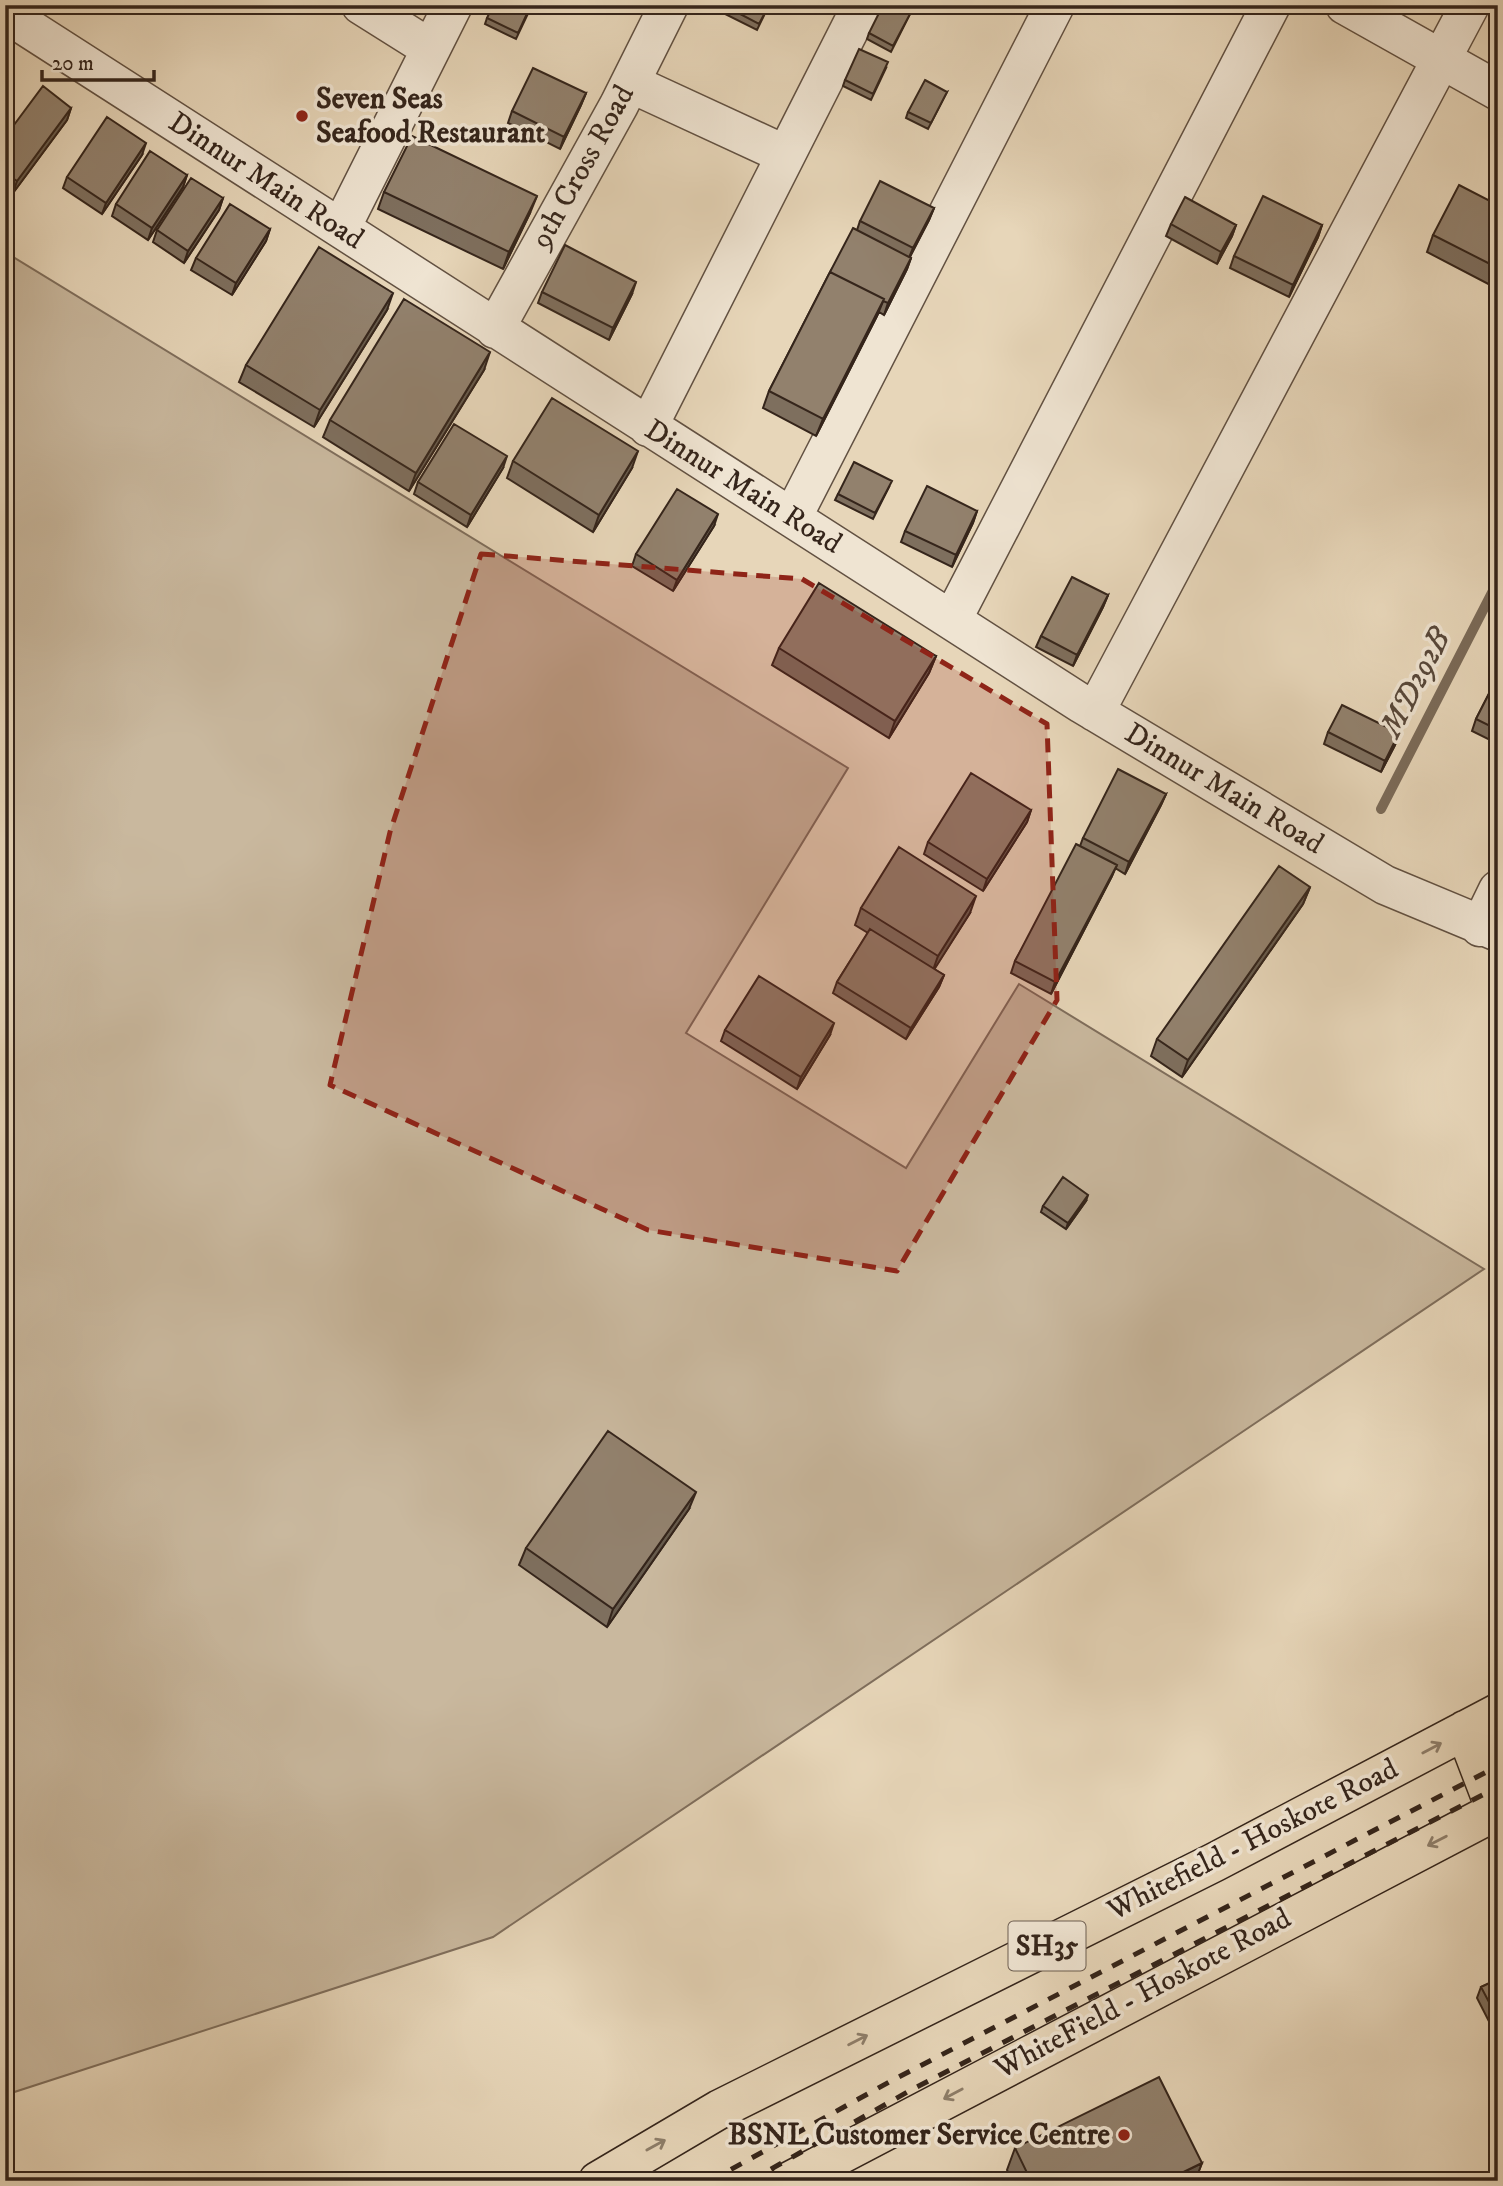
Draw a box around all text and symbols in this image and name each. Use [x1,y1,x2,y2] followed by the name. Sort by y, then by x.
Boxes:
[42,38,154,82] scale bar
[52,51,94,77] text: 20 m
[522,79,643,257] street label: 9th Cross Road
[316,81,545,152] place label: Seven Seas Seafood Restaurant
[161,104,371,258] street label: Dinnur Main Road
[294,108,310,124] marker: Seven Seas Seafood Restaurant
[638,412,848,562] street label: Dinnur Main Road
[1371,620,1461,746] water label: MD292B
[1118,715,1330,863] street label: Dinnur Main Road
[1421,1740,1442,1754] one-way arrow
[1101,1751,1405,1930] street label: Whitefield - Hoskote Road
[1427,1835,1448,1849] one-way arrow
[988,1900,1298,2088] street label: WhiteField - Hoskote Road
[1009,1922,1086,1970] road number: SH35
[847,2033,868,2047] one-way arrow
[943,2088,964,2102] one-way arrow
[728,2117,1111,2154] place label: BSNL Customer Service Centre
[1116,2127,1132,2143] marker: BSNL Customer Service Centre
[645,2138,666,2151] one-way arrow

